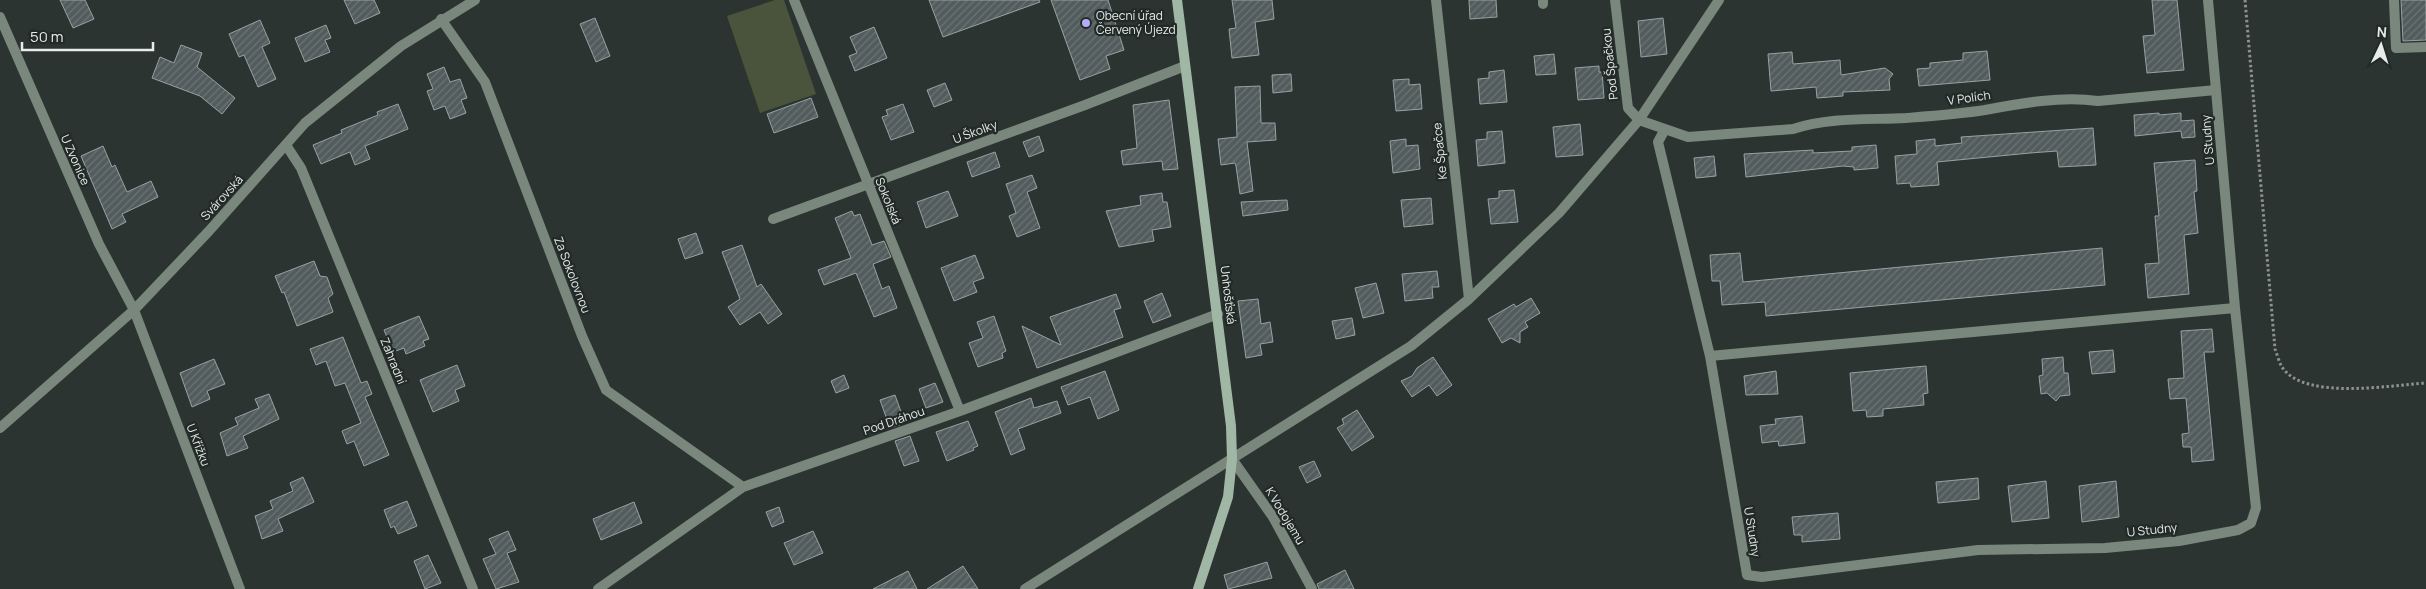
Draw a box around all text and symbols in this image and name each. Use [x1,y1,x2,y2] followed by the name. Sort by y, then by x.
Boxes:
[1096,7,1176,38] place label: Obecní úřad Červený Újezd
[1080,17,1092,29] marker: Obecní úřad Červený Újezd
[22,20,154,52] scale bar
[2356,20,2406,70] north arrow
[2376,22,2388,41] text: N
[30,26,64,47] text: 50 m
[1597,28,1622,101] street label: Pod Špačkou
[1946,86,1992,109] street label: V Polích
[2197,113,2218,166] street label: U Studny
[950,115,1000,147] street label: U Školky
[1428,122,1451,180] street label: Ke Špačce
[57,132,94,188] street label: U Zvonice
[197,171,247,224] street label: Svárovská
[871,175,906,227] street label: Sokolská
[550,234,595,316] street label: Za Sokolovnou
[1216,265,1241,325] street label: Unhošťská
[376,335,411,387] street label: Zahradní
[861,402,927,439] street label: Pod Dráhou
[183,421,214,469] street label: U Křížku
[1262,484,1309,548] street label: K Vodojemu
[1740,506,1765,559] street label: U Studny
[2126,518,2179,541] street label: U Studny

